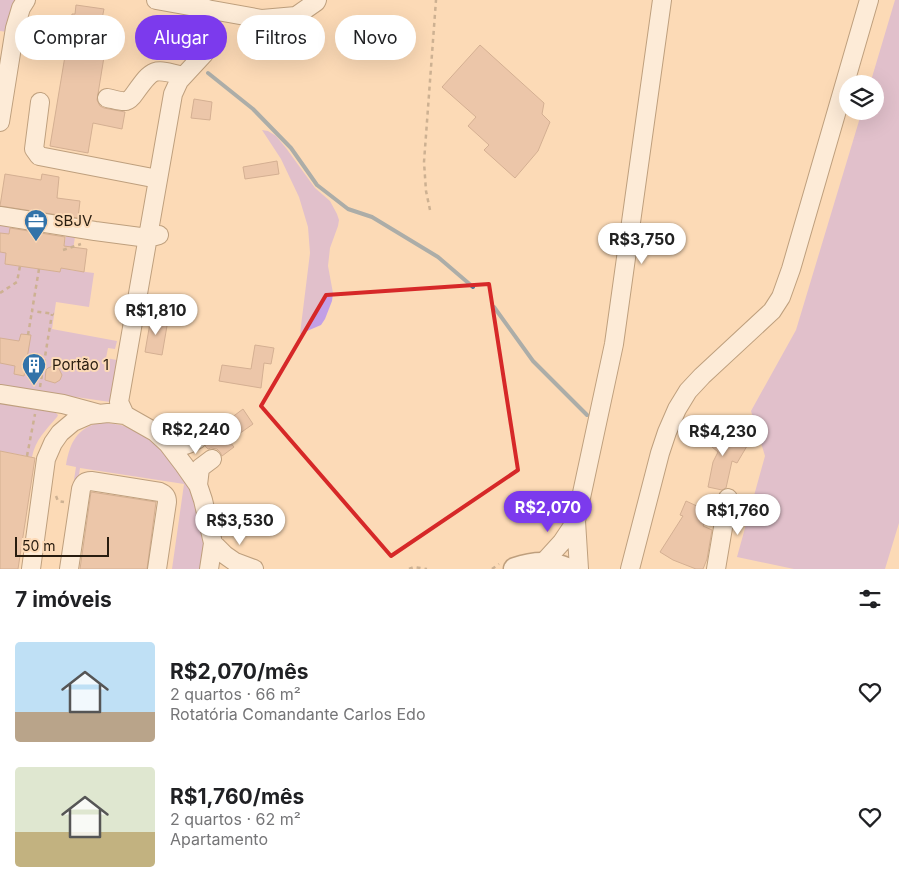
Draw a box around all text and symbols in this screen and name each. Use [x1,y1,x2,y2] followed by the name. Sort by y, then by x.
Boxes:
[15,15,125,60] chip: Comprar
[135,15,227,60] chip: Alugar
[237,15,325,60] chip: Filtros
[335,15,416,60] chip: Novo
[839,75,884,120] map controls
[839,75,884,120] button: layers
[23,208,49,242] office icon: SBJV
[54,211,92,230] place label: SBJV
[596,222,688,265] pin: R$3,750
[609,229,675,249] text: R$3,750
[110,294,202,336] pin: R$1,810
[126,300,186,320] text: R$1,810
[21,352,47,386] building icon: Portão 1
[52,355,109,374] place label: Portão 1
[150,412,242,455] pin: R$2,240
[677,414,769,457] pin: R$4,230
[162,419,230,439] text: R$2,240
[689,421,757,441] text: R$4,230
[502,490,594,533] pin: R$2,070
[692,494,784,536] pin: R$1,760
[515,497,581,517] text: R$2,070
[706,500,770,520] text: R$1,760
[194,504,286,546] pin: R$3,530
[206,510,274,530] text: R$3,530
[15,534,109,557] scale bar
[22,537,56,554] text: 50 m
[856,585,884,613] icon: filters
[15,587,112,612] text: 7 imóveis
[170,659,309,684] text: R$2,070/mês
[55,662,115,722] icon: home
[856,678,884,706] icon: heart
[170,684,301,704] text: 2 quartos · 66 m²
[170,704,426,724] text: Rotatória Comandante Carlos Edo
[170,784,304,809] text: R$1,760/mês
[55,787,115,847] icon: home
[856,803,884,831] icon: heart
[170,809,301,829] text: 2 quartos · 62 m²
[170,829,268,849] text: Apartamento

